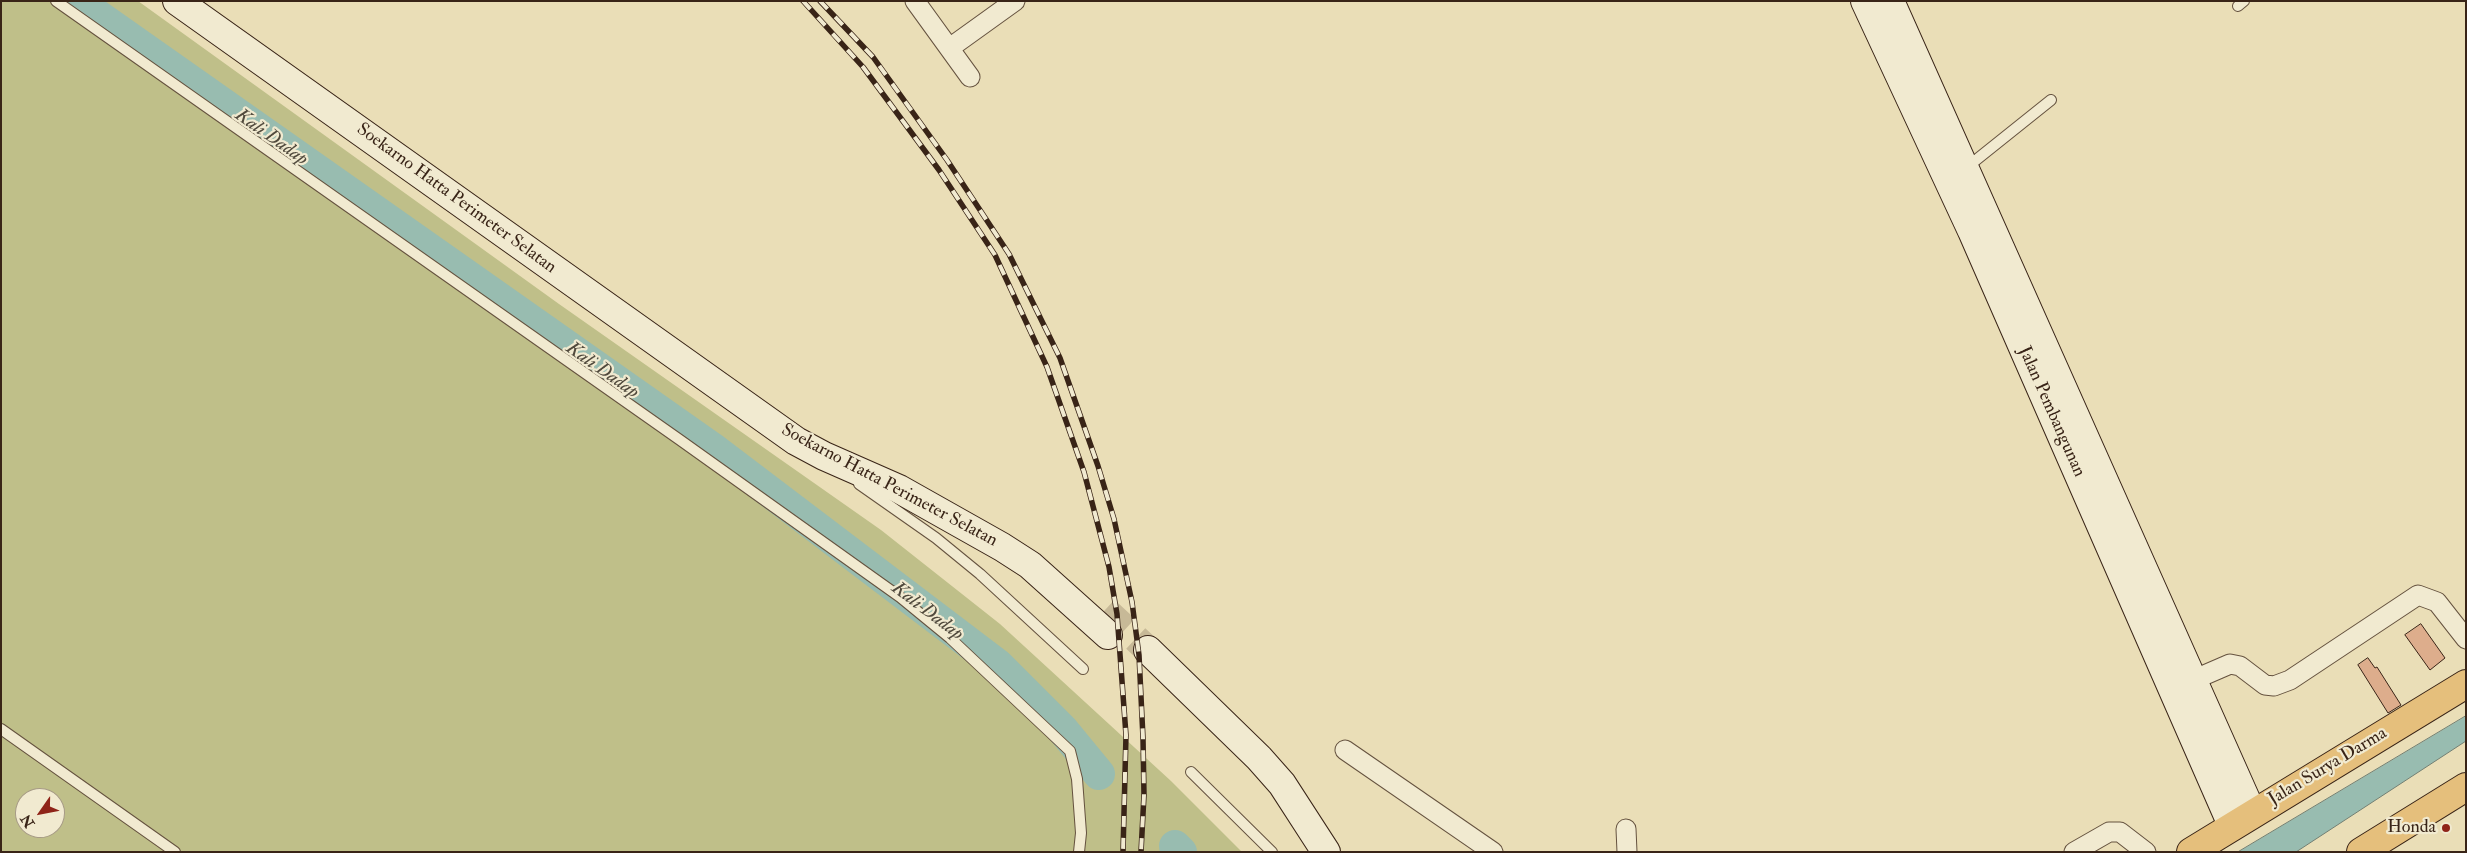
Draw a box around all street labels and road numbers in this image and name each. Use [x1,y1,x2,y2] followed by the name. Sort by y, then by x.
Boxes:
[352,119,560,279] street label: Soekarno Hatta Perimeter Selatan
[2013,343,2089,481] street label: Jalan Pembangunan
[777,420,1001,552] street label: Soekarno Hatta Perimeter Selatan
[2265,723,2391,811] street label: Jalan Surya Darma

